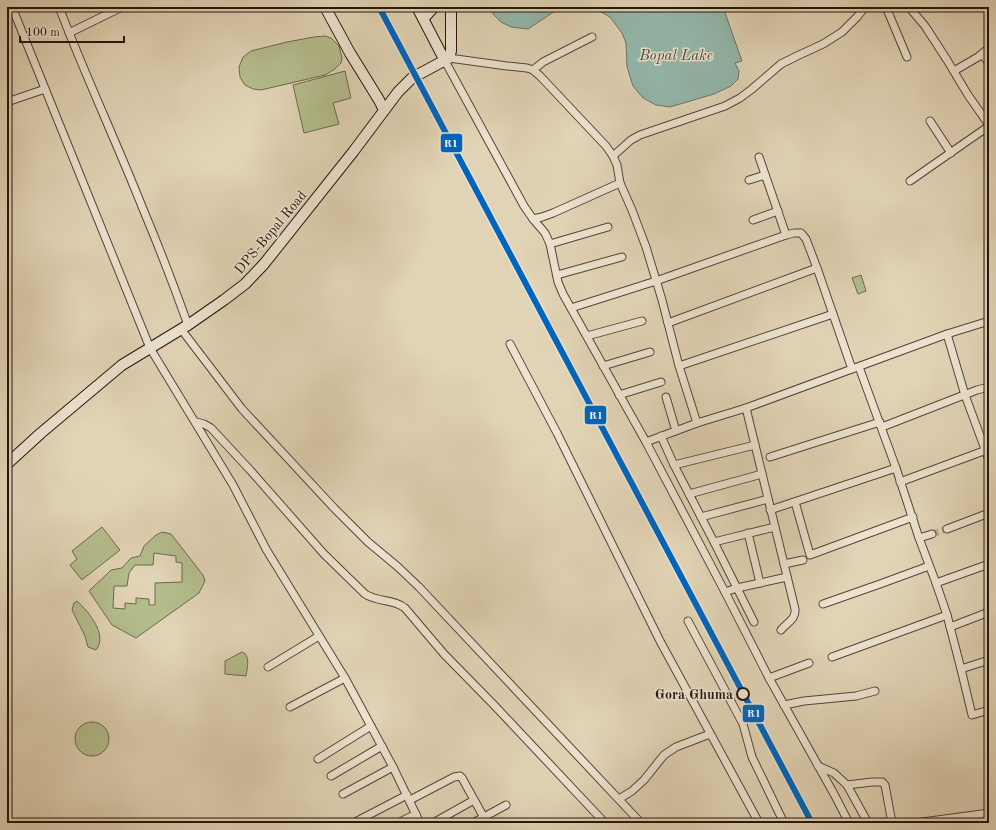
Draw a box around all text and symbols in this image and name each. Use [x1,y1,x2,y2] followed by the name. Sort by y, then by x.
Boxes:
[20,18,124,44] scale bar
[26,27,60,39] text: 100 m
[638,49,713,64] water label: Bopal Lake
[440,133,463,153] line badge: R1
[444,139,458,150] text: R1
[232,188,310,277] street label: DPS-Bopal Road
[584,405,607,425] line badge: R1
[589,411,603,422] text: R1
[736,687,750,701] marker: Gora Ghuma
[655,688,733,702] place label: Gora Ghuma
[742,704,765,723] line badge: R1
[747,709,761,720] text: R1

